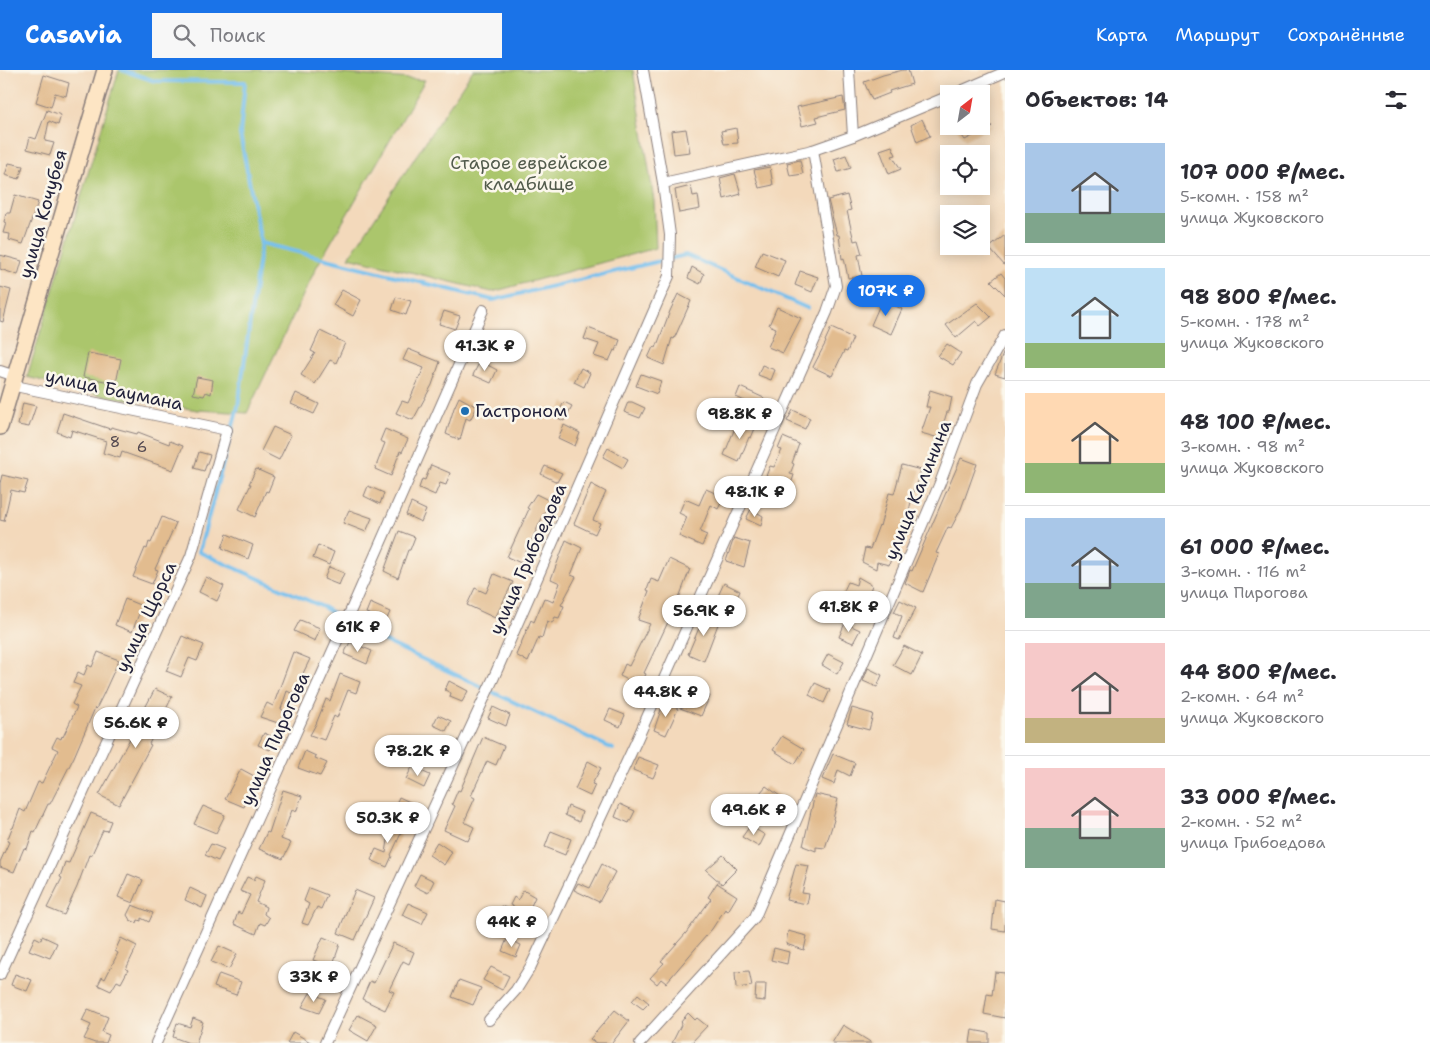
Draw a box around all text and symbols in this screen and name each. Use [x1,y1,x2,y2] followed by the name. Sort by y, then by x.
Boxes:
[152,13,502,58] search box
[25,19,122,51] text: Casavia
[170,21,198,49] icon: search
[210,23,265,48] text: Поиск
[1096,23,1147,47] text: Карта
[1175,23,1259,47] text: Маршрут
[1287,23,1405,47] text: Сохранённые
[940,85,990,135] north arrow
[940,85,990,255] map controls
[1025,86,1168,114] text: Объектов: 14
[1382,86,1410,114] icon: filters
[940,145,990,195] button: locate
[13,147,73,281] street label: улица Кочубея
[450,151,608,196] park label: Старое еврейское кладбище
[1180,158,1345,186] text: 107 000 ₽/мес.
[1065,163,1125,223] icon: home
[1180,186,1309,207] text: 5-комн. · 158 m²
[940,205,990,255] button: layers
[1180,207,1324,228] text: улица Жуковского
[845,274,927,317] pin: 107K ₽
[858,280,914,301] text: 107K ₽
[1180,283,1337,311] text: 98 800 ₽/мес.
[1065,288,1125,348] icon: home
[1180,311,1310,332] text: 5-комн. · 178 m²
[439,330,531,372] pin: 41.3K ₽
[1180,332,1324,353] text: улица Жуковского
[455,335,515,356] text: 41.3K ₽
[43,364,185,416] street label: улица Баумана
[694,398,786,440] pin: 98.8K ₽
[475,399,567,423] place label: Гастроном
[707,403,773,424] text: 98.8K ₽
[459,405,471,417] marker: Гастроном
[1180,408,1331,436] text: 48 100 ₽/мес.
[1065,413,1125,473] icon: home
[879,417,957,563] street label: улица Калинина
[110,432,120,452] house number: 8
[1180,436,1305,457] text: 3-комн. · 98 m²
[137,437,147,457] house number: 6
[1180,457,1324,478] text: улица Жуковского
[709,476,801,518] pin: 48.1K ₽
[484,479,572,639] street label: улица Грибоедова
[725,481,785,502] text: 48.1K ₽
[1180,533,1330,561] text: 61 000 ₽/мес.
[1065,538,1125,598] icon: home
[110,558,182,676] street label: улица Щорса
[1180,561,1307,582] text: 3-комн. · 116 m²
[1180,582,1308,603] text: улица Пирогова
[803,590,895,633] pin: 41.8K ₽
[658,594,750,637] pin: 56.9K ₽
[819,596,879,617] text: 41.8K ₽
[673,600,735,621] text: 56.9K ₽
[323,610,393,653] pin: 61K ₽
[336,616,380,637] text: 61K ₽
[1180,658,1337,686] text: 44 800 ₽/мес.
[1065,663,1125,723] icon: home
[235,668,315,810] street label: улица Пирогова
[620,676,712,718] pin: 44.8K ₽
[634,681,698,702] text: 44.8K ₽
[1180,686,1304,707] text: 2-комн. · 64 m²
[90,706,182,749] pin: 56.6K ₽
[1180,707,1324,728] text: улица Жуковского
[104,712,168,733] text: 56.6K ₽
[372,734,464,777] pin: 78.2K ₽
[386,740,450,761] text: 78.2K ₽
[1180,783,1336,811] text: 33 000 ₽/мес.
[1065,788,1125,848] icon: home
[708,794,800,836] pin: 49.6K ₽
[722,799,786,820] text: 49.6K ₽
[342,802,434,844] pin: 50.3K ₽
[356,807,420,828] text: 50.3K ₽
[1180,811,1302,832] text: 2-комн. · 52 m²
[1180,832,1325,853] text: улица Грибоедова
[477,906,547,948] pin: 44K ₽
[487,911,537,932] text: 44K ₽
[279,960,349,1003] pin: 33K ₽
[289,966,339,987] text: 33K ₽

